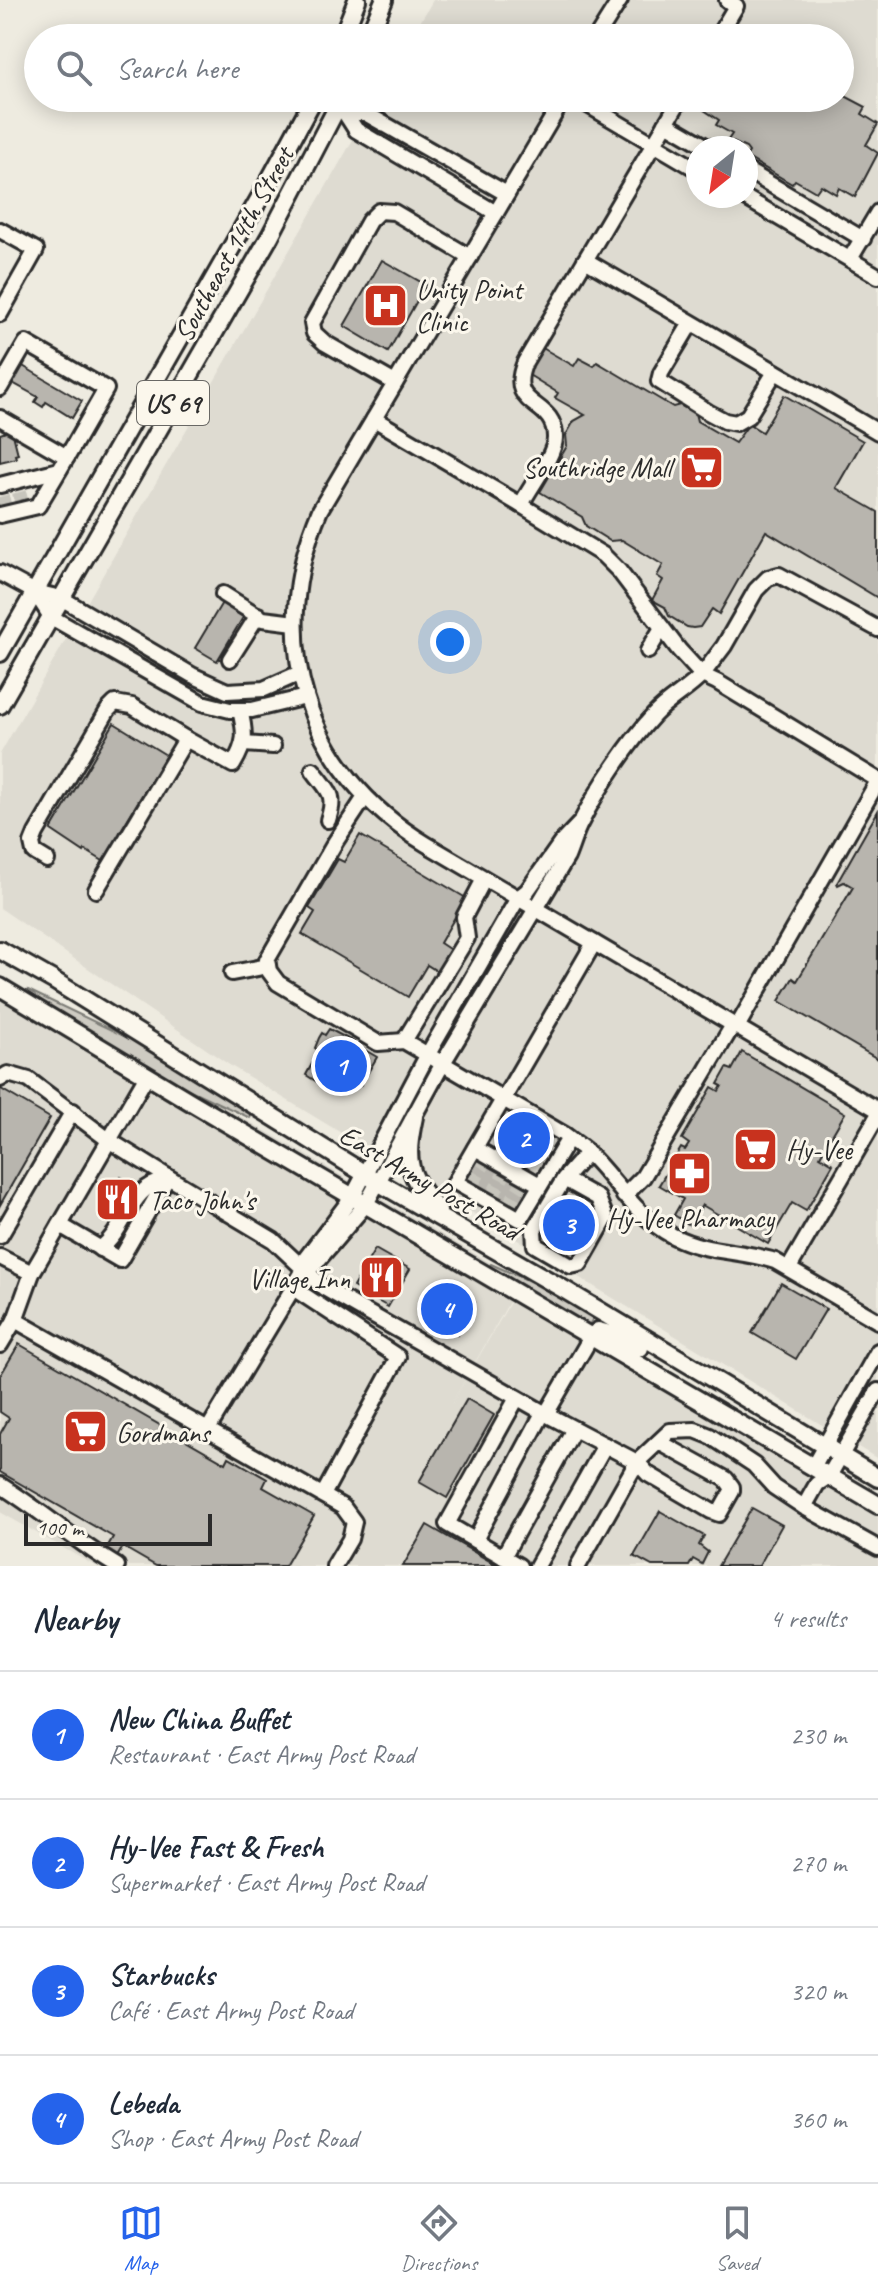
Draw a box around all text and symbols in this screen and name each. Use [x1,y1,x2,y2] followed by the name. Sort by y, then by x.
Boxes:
[24,24,854,112] search box
[52,46,96,90] icon: search
[116,49,238,87] text: Search here
[686,136,758,208] north arrow
[166,139,303,348] street label: Southeast 14th Street
[416,272,525,339] place label: Unity Point Clinic
[361,281,409,329] hospital icon: Unity Point Clinic
[137,381,209,425] road number: US 69
[678,443,726,491] supermarket icon: Southridge Mall
[522,450,676,485] place label: Southridge Mall
[430,622,470,662] your location
[315,1036,367,1096] pin: 1
[498,1108,550,1168] pin: 2
[333,1117,530,1250] street label: East Army Post Road
[731,1125,779,1173] supermarket icon: Hy-Vee
[786,1132,854,1167] place label: Hy-Vee
[666,1150,714,1198] pharmacy icon: Hy-Vee Pharmacy
[94,1176,142,1224] restaurant icon: Taco John's
[149,1183,257,1218] place label: Taco John's
[543,1195,595,1255] pin: 3
[606,1201,776,1236] place label: Hy-Vee Pharmacy
[357,1254,405,1302] restaurant icon: Village Inn
[248,1261,350,1296] place label: Village Inn
[421,1279,473,1339] pin: 4
[61,1408,109,1456] supermarket icon: Gordmans
[116,1415,212,1450] place label: Gordmans
[24,1510,212,1546] scale bar
[36,1514,83,1542] text: 100 m
[32,1597,118,1640] text: Nearby
[770,1602,846,1635] text: 4 results
[108,1700,289,1738] text: New China Buffet
[52,1719,64,1752] text: 1
[790,1719,846,1752] text: 230 m
[108,1738,414,1771] text: Restaurant · East Army Post Road
[108,1828,323,1866] text: Hy-Vee Fast & Fresh
[52,1847,64,1880] text: 2
[790,1847,846,1880] text: 270 m
[108,1866,424,1899] text: Supermarket · East Army Post Road
[108,1956,215,1994] text: Starbucks
[52,1975,64,2008] text: 3
[790,1975,846,2008] text: 320 m
[108,1994,353,2027] text: Café · East Army Post Road
[108,2084,179,2122] text: Lebeda
[52,2103,64,2136] text: 4
[790,2103,846,2136] text: 360 m
[108,2122,358,2155] text: Shop · East Army Post Road
[119,2201,163,2277] tab: Map
[401,2201,477,2277] tab: Directions
[715,2201,759,2277] tab: Saved

